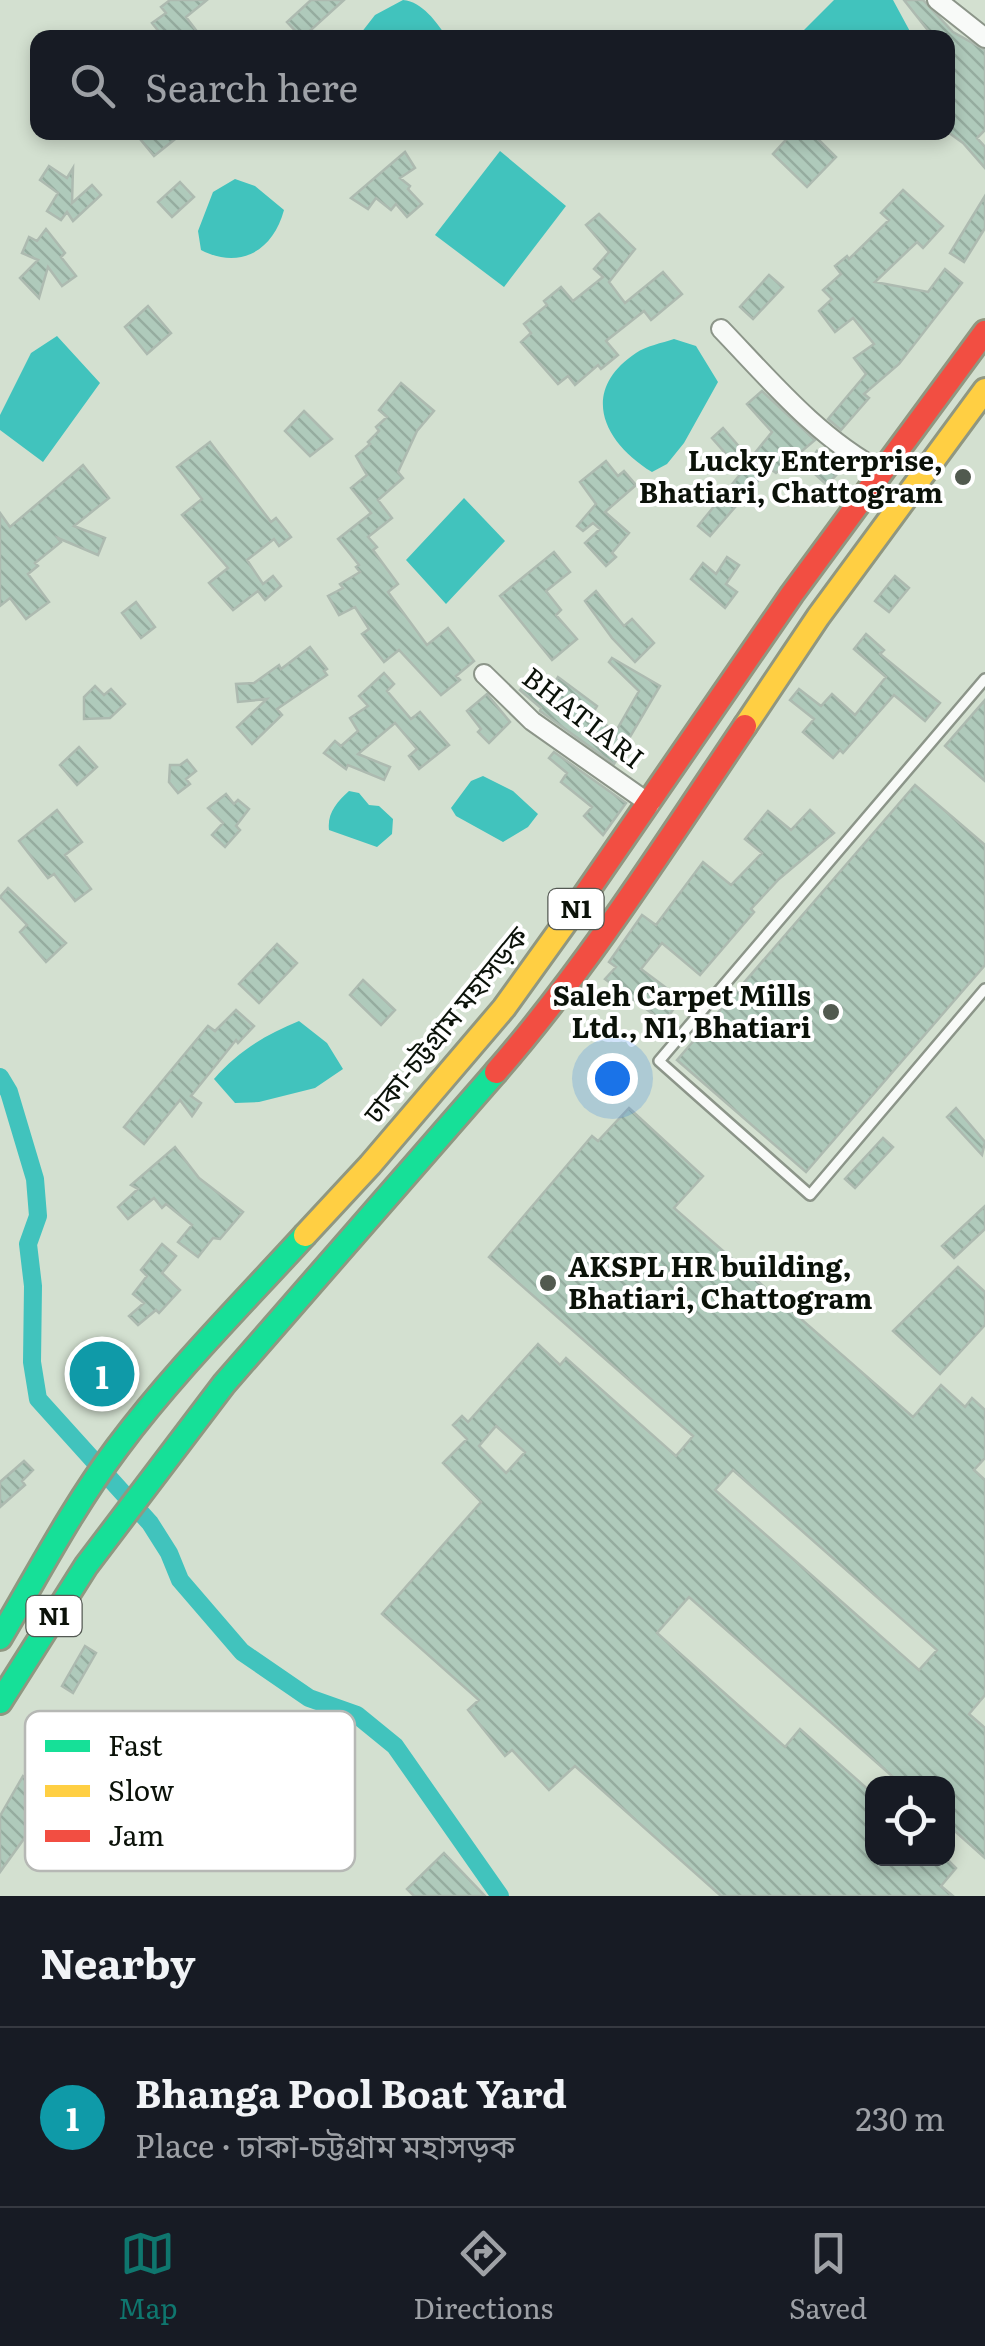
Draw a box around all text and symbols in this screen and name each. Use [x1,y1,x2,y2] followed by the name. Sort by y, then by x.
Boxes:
[30,30,955,140] search box
[145,57,358,114] text: Search here
[65,58,120,113] icon: search
[639,438,943,512] place label: Lucky Enterprise, Bhatiari, Chattogram
[952,466,974,488] marker: Lucky Enterprise, Bhatiari, Chattogram
[514,655,654,777] street label: BHATIARI
[548,889,604,929] road number: N1
[351,916,537,1132] street label: ঢাকা-চট্টগ্রাম মহাসড়ক
[553,973,811,1047] place label: Saleh Carpet Mills Ltd., N1, Bhatiari
[820,1001,842,1023] marker: Saleh Carpet Mills Ltd., N1, Bhatiari
[587,1053,638,1104] your location
[568,1244,872,1318] place label: AKSPL HR building, Bhatiari, Chattogram
[537,1272,559,1294] marker: AKSPL HR building, Bhatiari, Chattogram
[70,1336,134,1412] pin: 1
[27,1596,82,1636] road number: N1
[25,1711,355,1871] legend
[108,1723,163,1765] text: Fast
[108,1768,174,1810] text: Slow
[865,1776,955,1866] map controls
[865,1776,955,1866] button: locate
[108,1813,164,1855] text: Jam
[40,1930,196,1992] text: Nearby
[135,2063,567,2120] text: Bhanga Pool Boat Yard
[66,2093,79,2141] text: 1
[855,2093,945,2141] text: 230 m
[135,2120,515,2168] text: Place · ঢাকা-চট্টগ্রাম মহাসড়ক
[118,2226,178,2328] tab: Map
[413,2226,553,2328] tab: Directions
[789,2226,867,2328] tab: Saved

